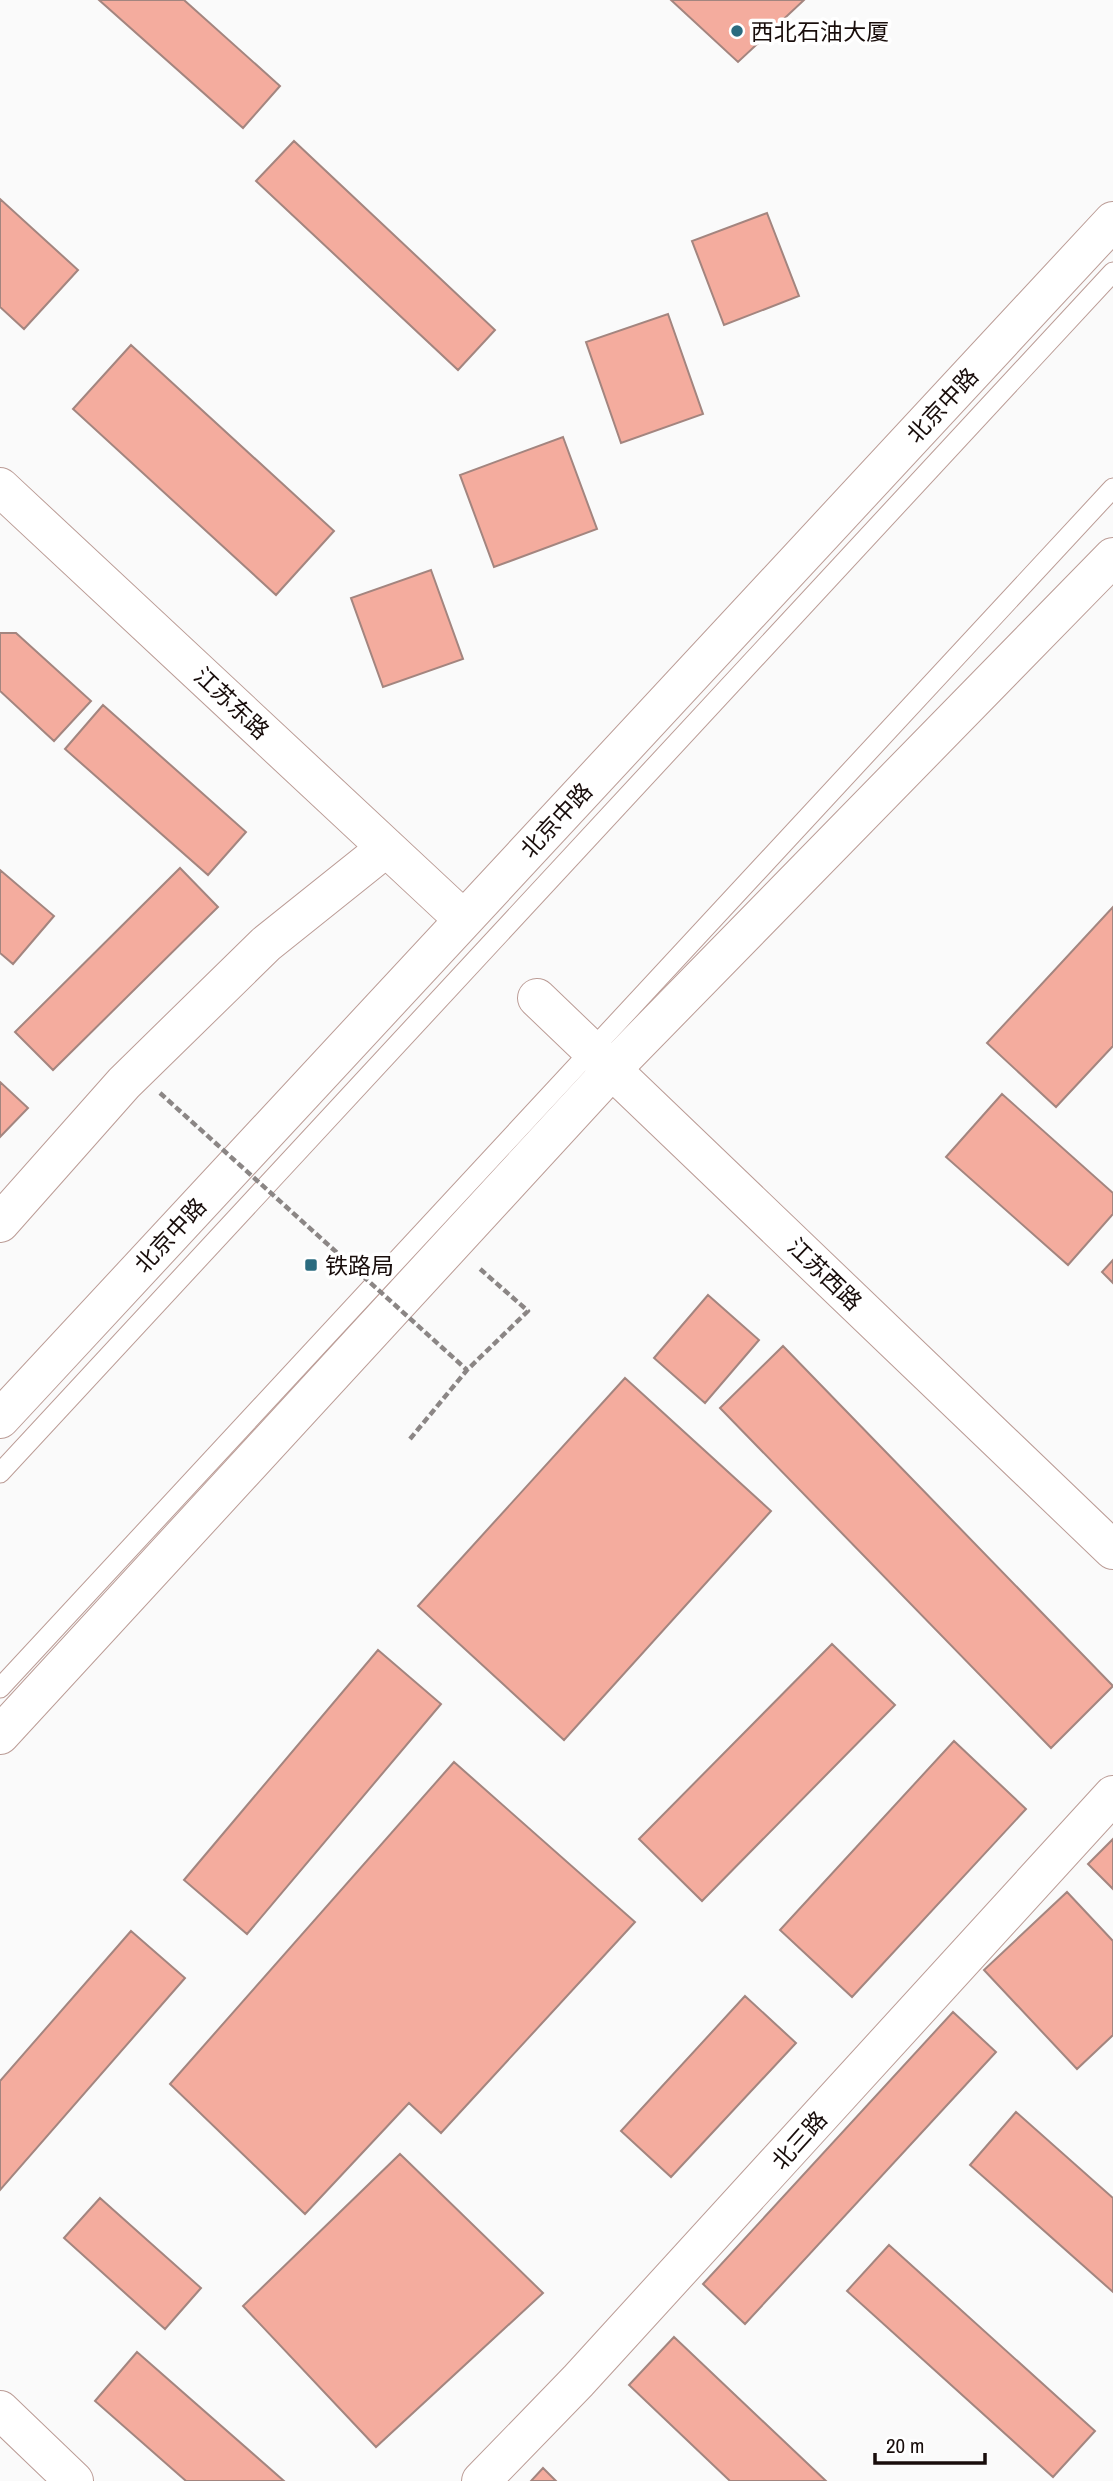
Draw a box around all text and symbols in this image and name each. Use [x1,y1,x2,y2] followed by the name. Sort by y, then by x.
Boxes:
[751,16,889,47] place label: 西北石油大厦
[729,23,745,39] marker: 西北石油大厦
[899,361,985,449] street label: 北京中路
[188,660,276,746] street label: 江苏东路
[513,776,599,864] street label: 北京中路
[127,1191,213,1279] street label: 北京中路
[781,1231,869,1317] street label: 江苏西路
[325,1250,394,1281] place label: 铁路局
[303,1257,319,1273] marker: 铁路局
[764,2104,834,2176] street label: 北三路
[875,2422,985,2466] scale bar
[886,2431,924,2460] text: 20 m

